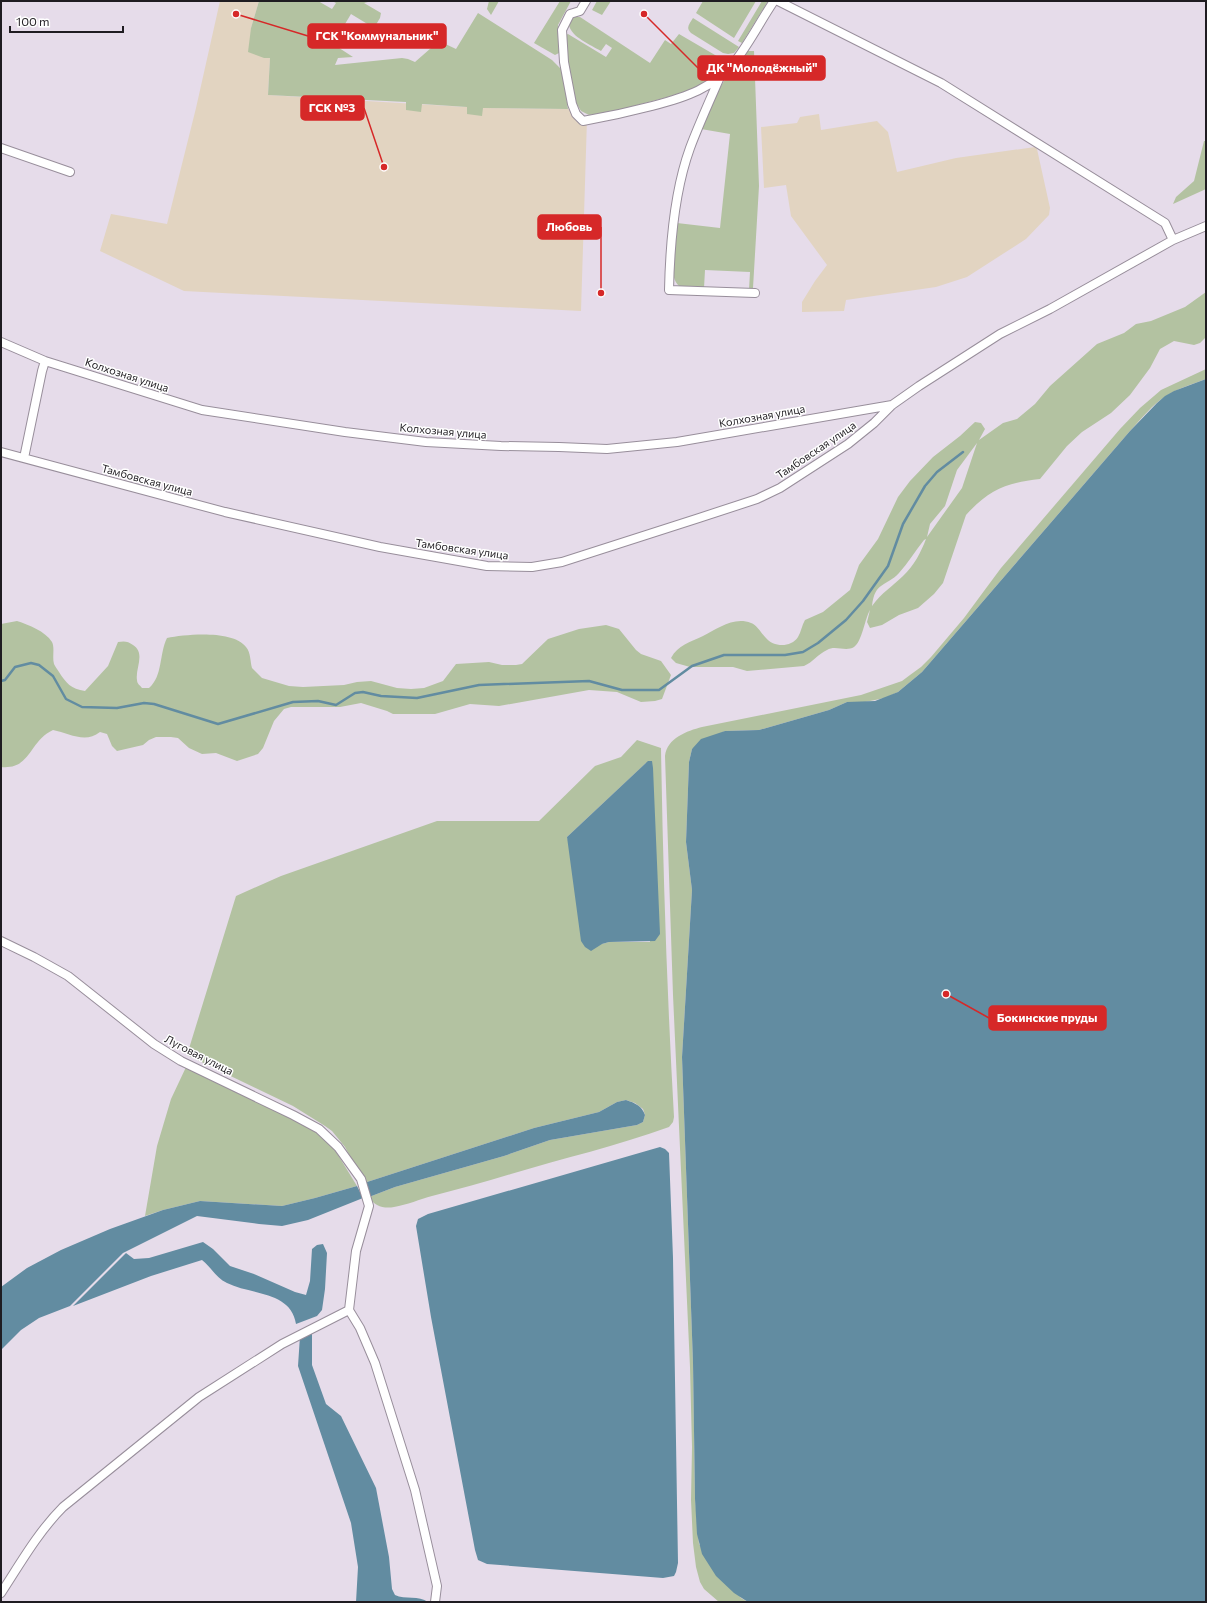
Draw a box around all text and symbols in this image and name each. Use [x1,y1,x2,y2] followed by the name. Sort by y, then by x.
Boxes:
[10,8,123,34] scale bar
[16,14,50,28] text: 100 m
[308,24,446,48] callout: ГСК "Коммунальник"
[316,28,438,42] text: ГСК "Коммунальник"
[698,56,825,80] callout: ДК "Молодёжный"
[707,60,817,74] text: ДК "Молодёжный"
[301,96,364,120] callout: ГСК №3
[309,100,355,114] text: ГСК №3
[538,215,601,239] callout: Любовь
[546,219,593,233] text: Любовь
[84,355,171,394] street label: Колхозная улица
[718,402,806,429] street label: Колхозная улица
[773,418,858,481] street label: Тамбовская улица
[399,420,487,441] street label: Колхозная улица
[100,461,194,498] street label: Тамбовская улица
[415,536,509,561] street label: Тамбовская улица
[989,1006,1106,1030] callout: Бокинские пруды
[997,1010,1097,1024] text: Бокинские пруды
[163,1032,236,1077] street label: Луговая улица

